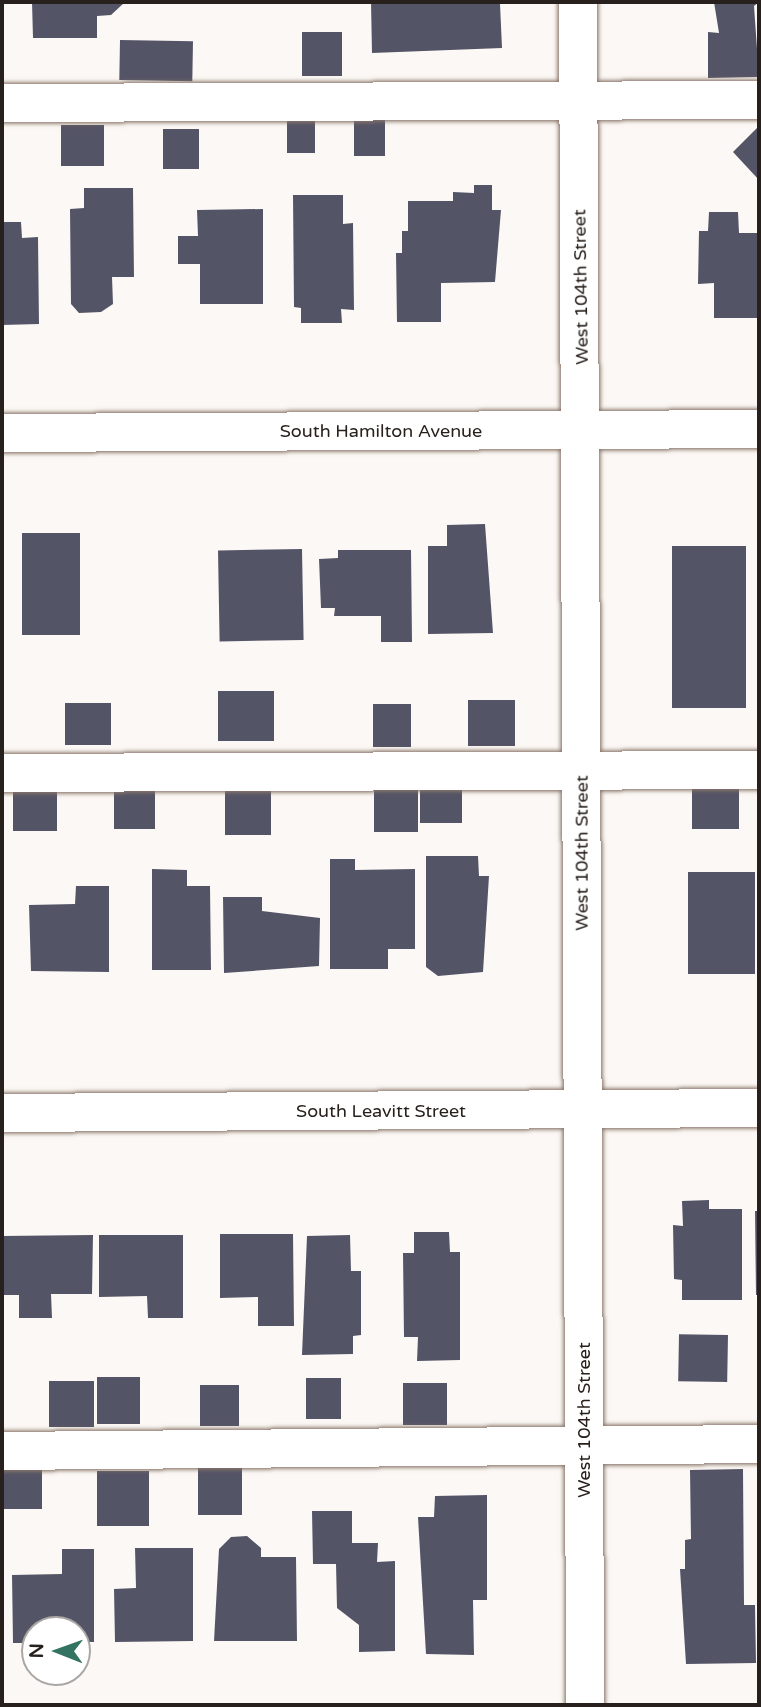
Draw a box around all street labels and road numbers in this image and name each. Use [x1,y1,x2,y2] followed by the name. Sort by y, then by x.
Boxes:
[569,209,593,365] street label: West 104th Street
[280,420,482,442] street label: South Hamilton Avenue
[571,775,593,931] street label: West 104th Street
[296,1100,466,1122] street label: South Leavitt Street
[573,1342,595,1498] street label: West 104th Street

